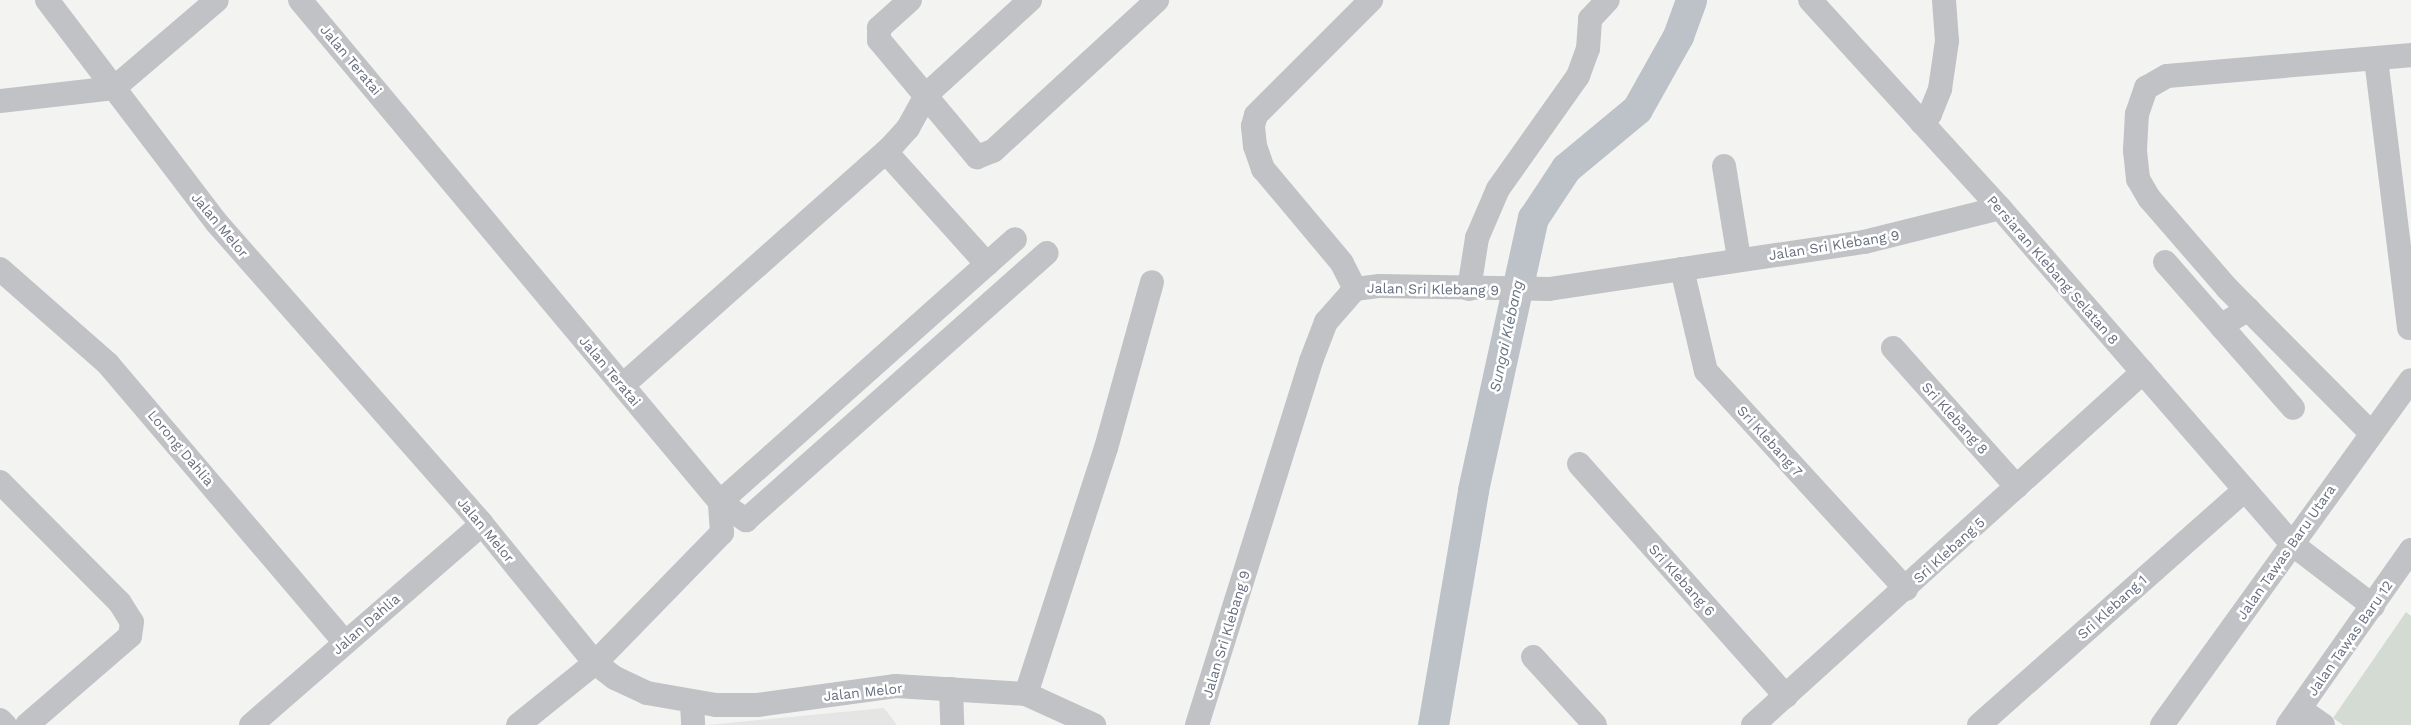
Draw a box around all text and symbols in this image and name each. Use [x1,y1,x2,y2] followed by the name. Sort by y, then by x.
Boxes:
[317,21,385,99] street label: Jalan Teratai
[188,189,252,261] street label: Jalan Melor
[1984,192,2122,348] street label: Persiaran Klebang Selatan 8
[1767,226,1901,264] street label: Jalan Sri Klebang 9
[1486,278,1528,394] water label: Sungai Klebang
[1367,279,1499,299] street label: Jalan Sri Klebang 9
[576,332,644,410] street label: Jalan Teratai
[1918,379,1992,457] street label: Sri Klebang 8
[1734,402,1806,480] street label: Sri Klebang 7
[144,407,218,489] street label: Lorong Dahlia
[2233,481,2339,623] street label: Jalan Tawas Baru Utara
[454,494,518,566] street label: Jalan Melor
[1910,514,1988,586] street label: Sri Klebang 5
[1645,541,1719,619] street label: Sri Klebang 6
[1199,568,1253,700] street label: Jalan Sri Klebang 9
[2074,571,2150,643] street label: Sri Klebang 1
[2304,577,2396,699] street label: Jalan Tawas Baru 12
[329,590,403,658] street label: Jalan Dahlia
[823,679,903,705] street label: Jalan Melor

